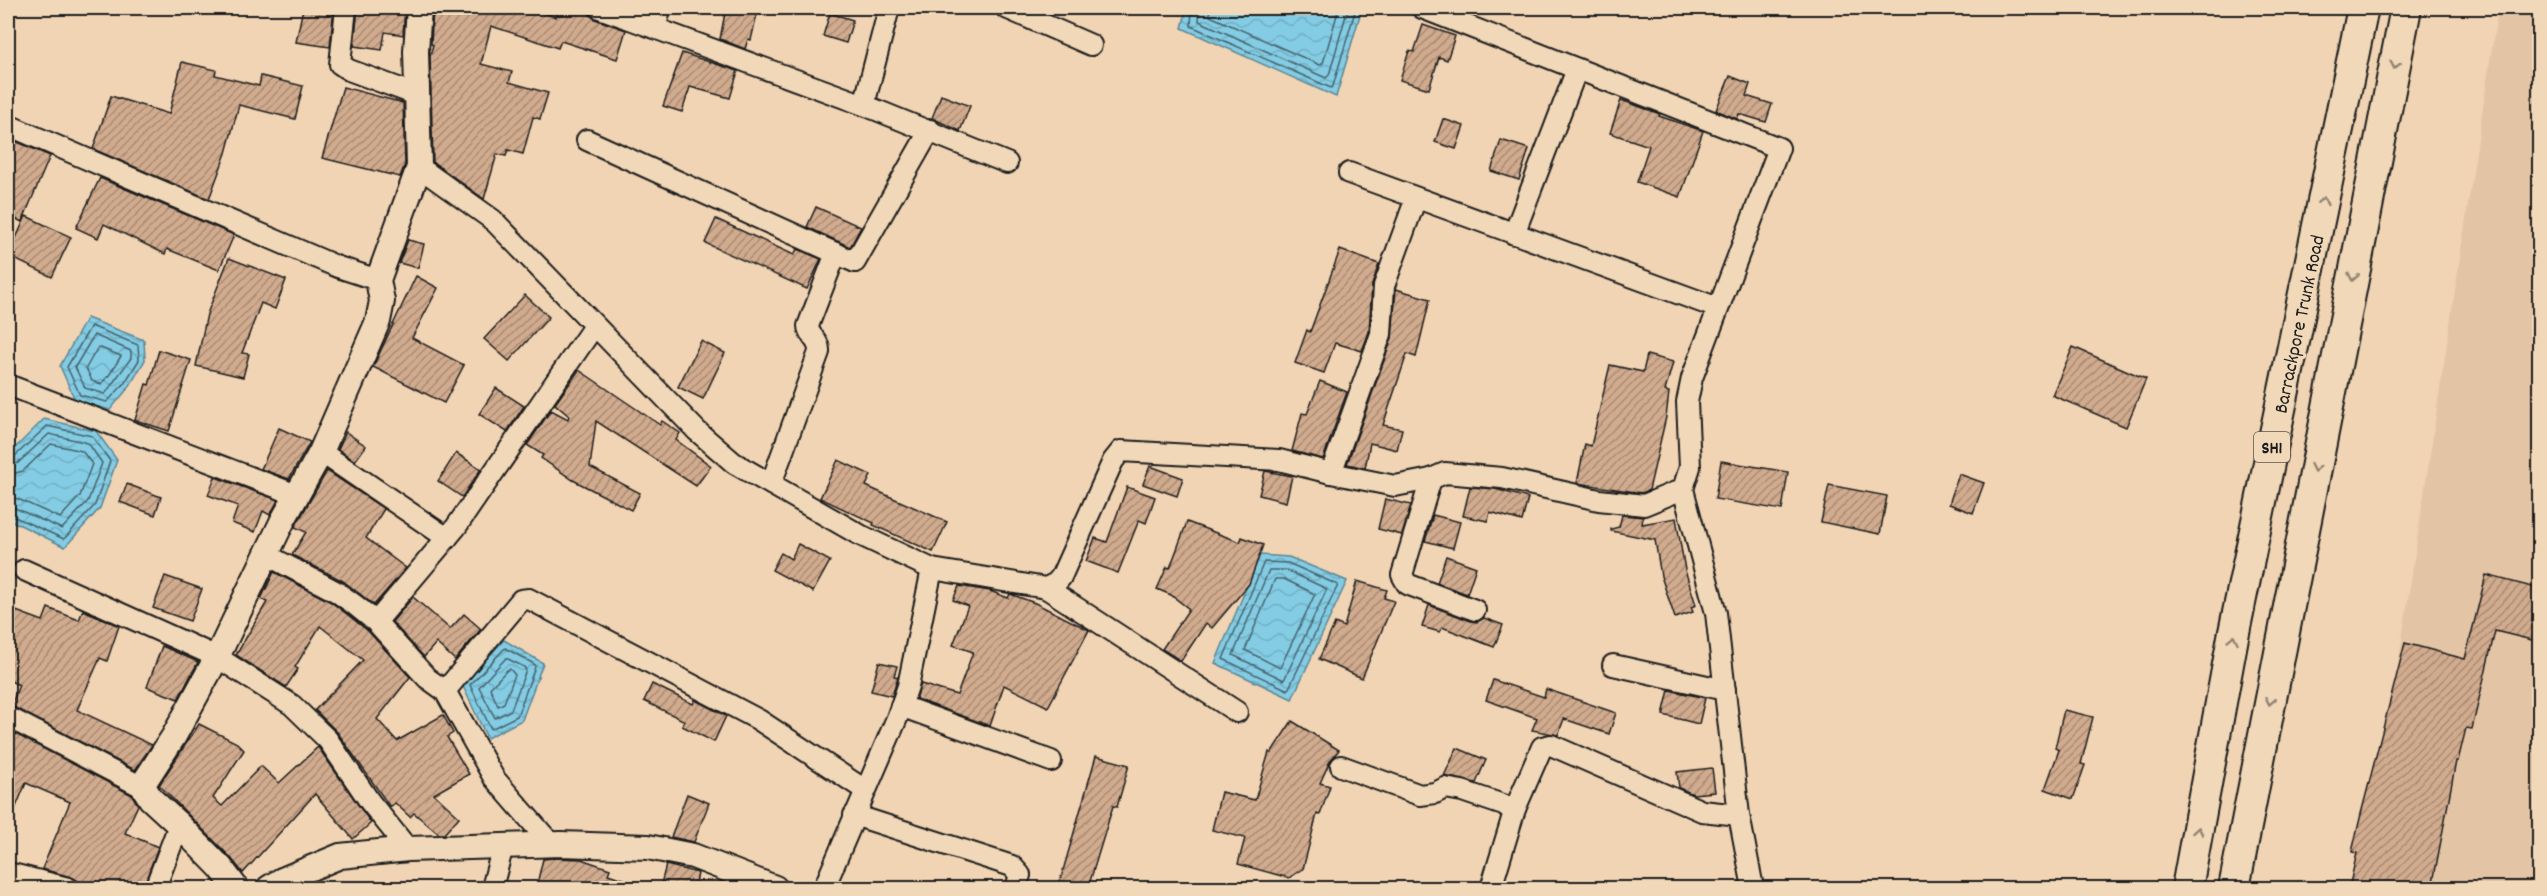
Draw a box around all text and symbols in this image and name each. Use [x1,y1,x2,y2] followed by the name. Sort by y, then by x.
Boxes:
[2389,60,2402,70] one-way arrow
[2316,197,2329,207] one-way arrow
[2268,233,2334,416] street label: Barrackpore Trunk Road
[2347,271,2360,281] one-way arrow
[2254,432,2290,462] road number: SH1
[2309,463,2322,473] one-way arrow
[2226,634,2239,644] one-way arrow
[2264,695,2277,705] one-way arrow
[2191,826,2204,836] one-way arrow

